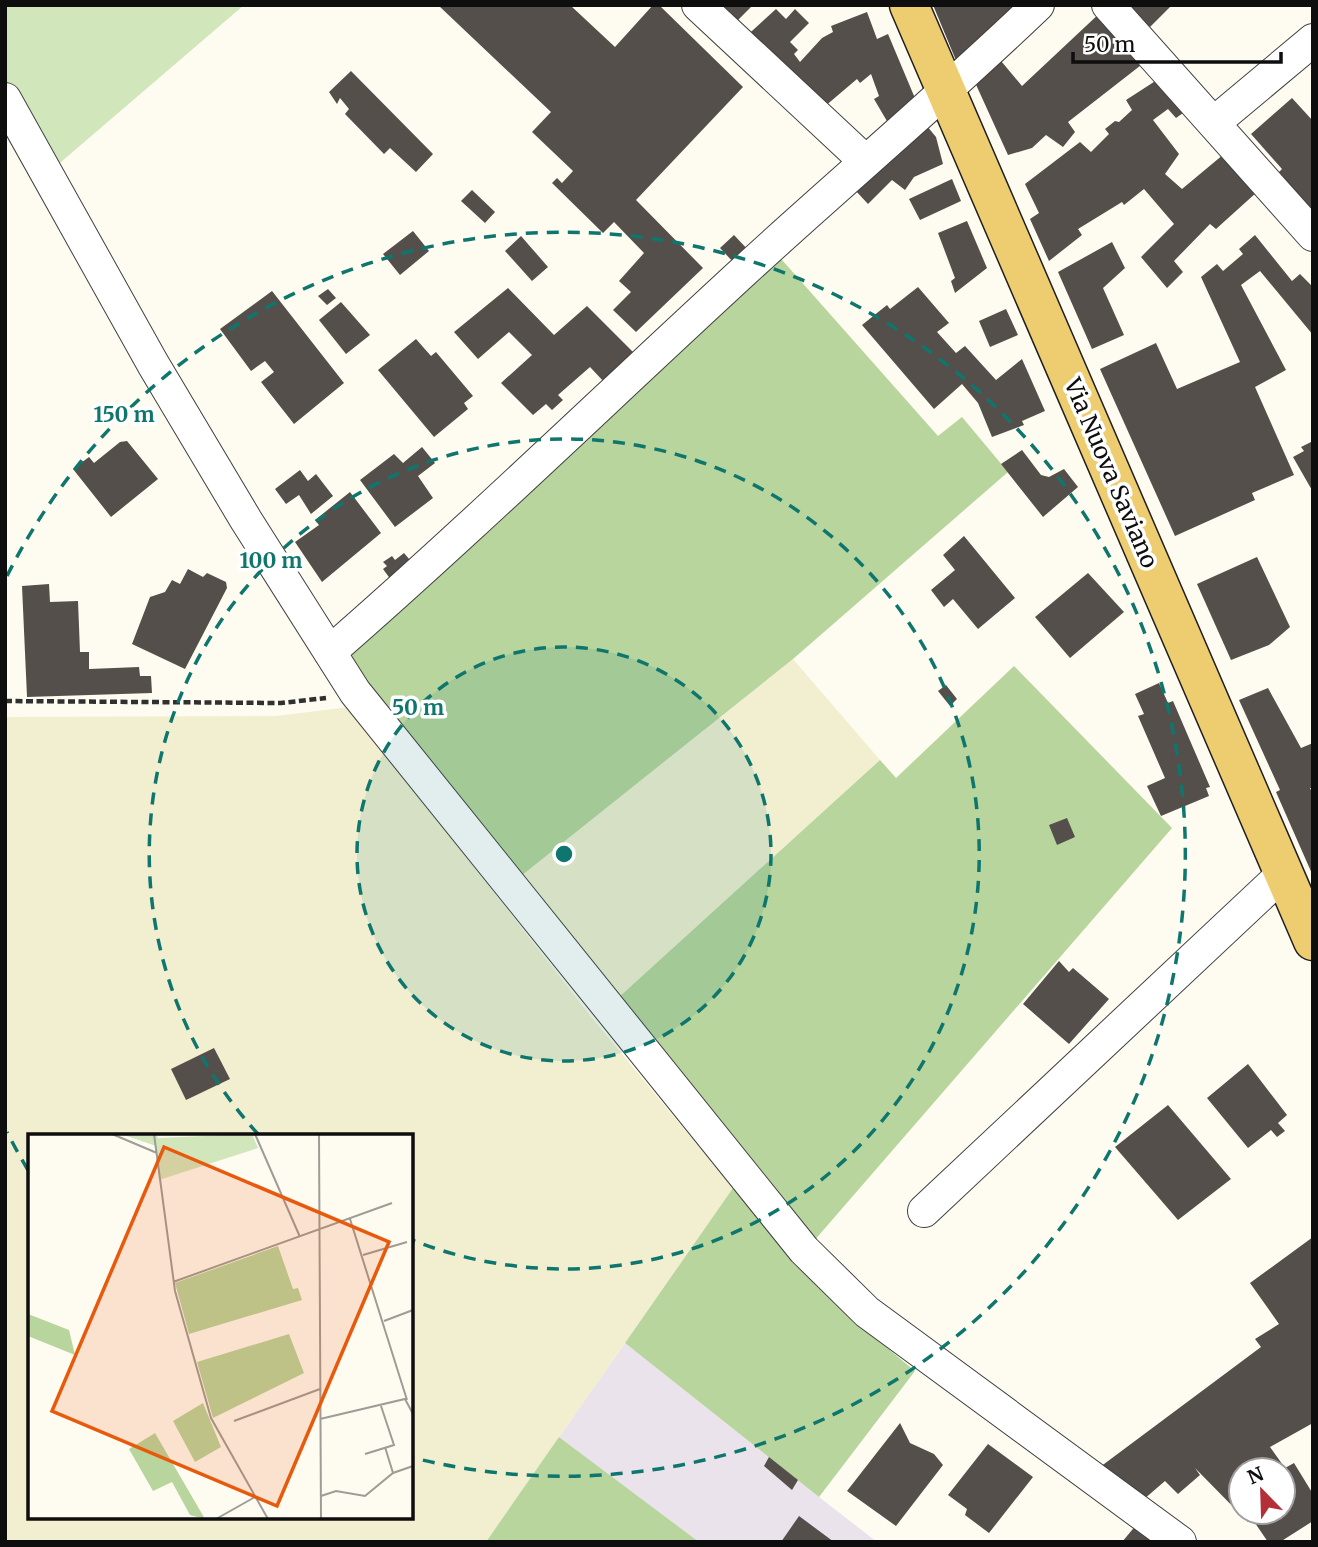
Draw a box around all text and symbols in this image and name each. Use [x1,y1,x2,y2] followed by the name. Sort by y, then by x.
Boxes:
[1073,21,1281,65] scale bar
[1084,31,1135,58] text: 50 m
[1058,372,1165,572] street label: Via Nuova Saviano
[93,401,155,428] text: 150 m
[240,547,302,574] text: 100 m
[392,694,444,721] text: 50 m
[552,842,576,866] centre of rings
[28,1134,413,1519] inset map
[1227,1456,1297,1526] north arrow
[1244,1461,1267,1489] text: N

